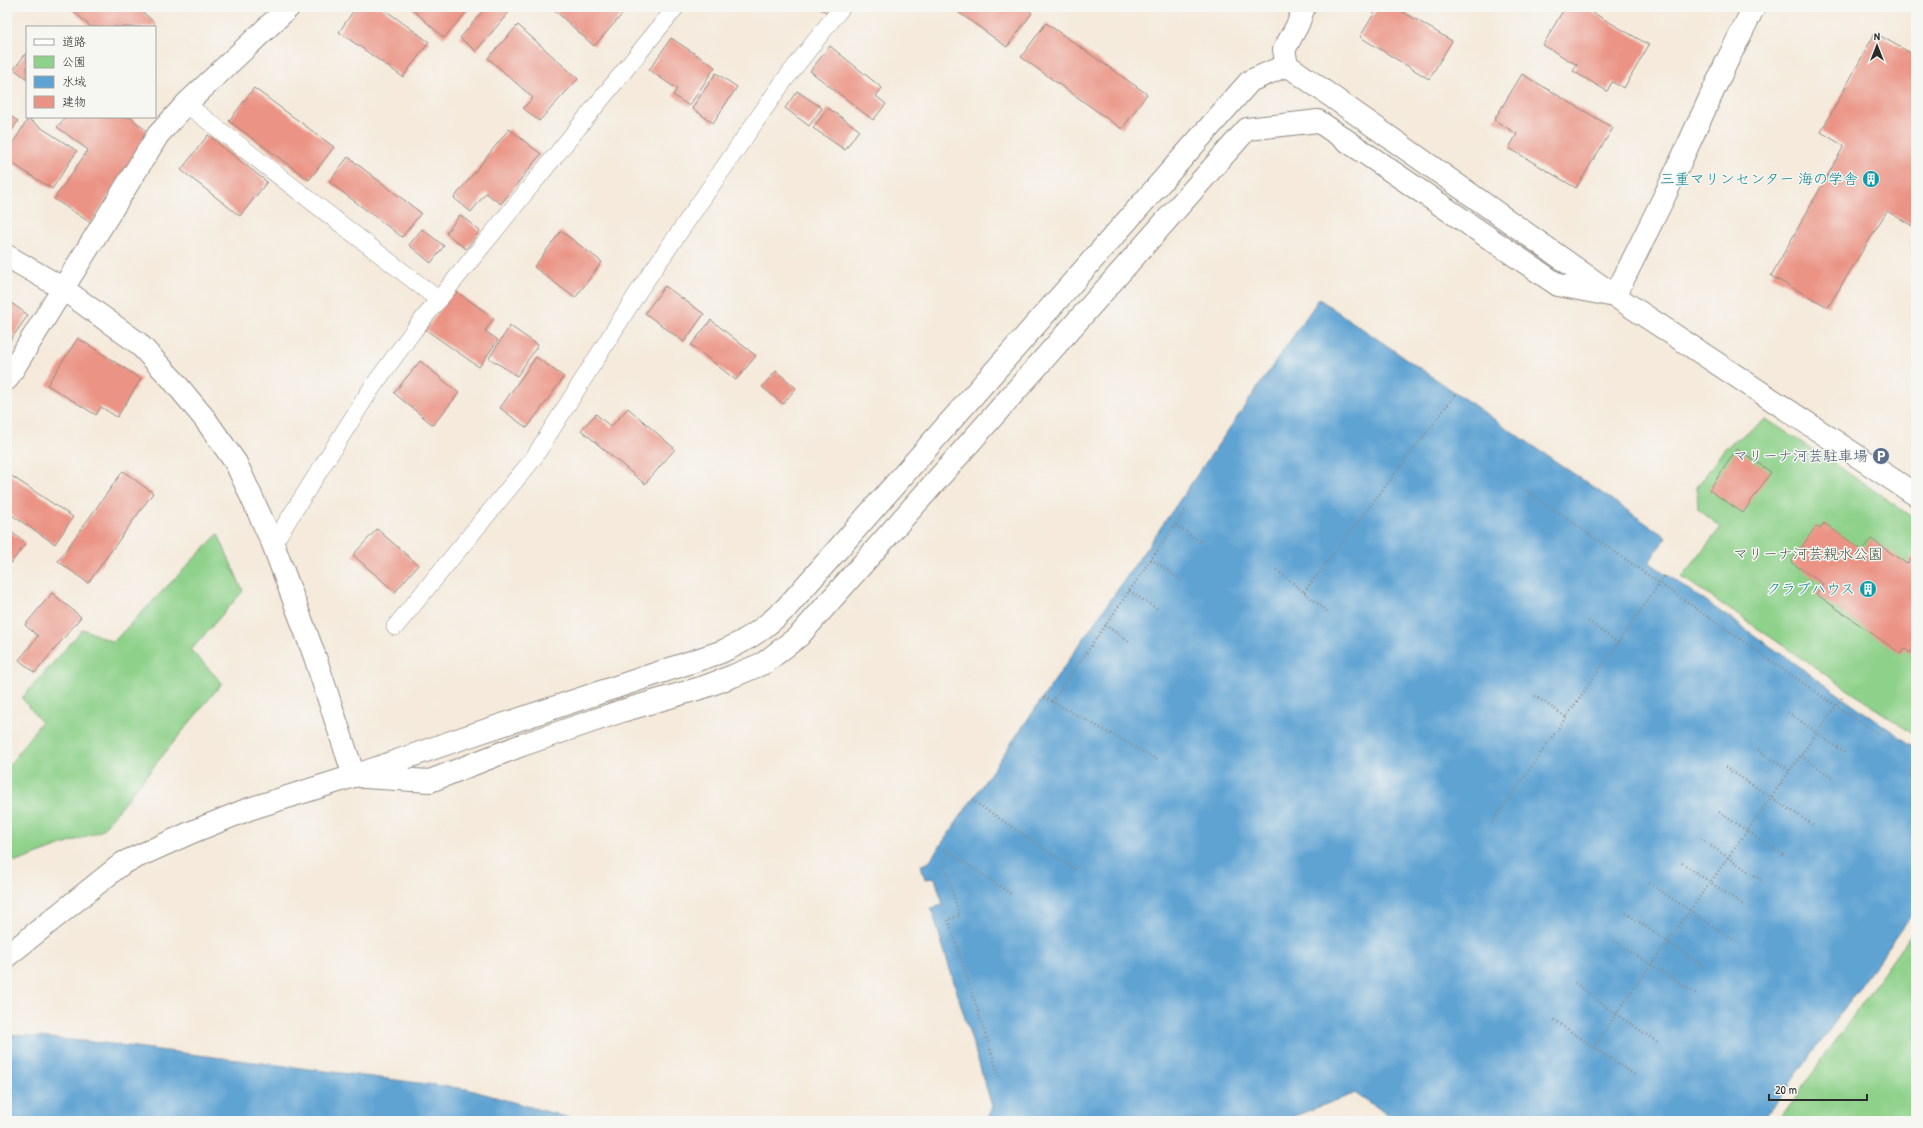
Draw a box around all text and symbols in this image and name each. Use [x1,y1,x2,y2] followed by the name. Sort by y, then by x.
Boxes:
[26,26,156,118] legend
[1857,26,1897,66] north arrow
[1874,29,1880,43] text: N
[62,33,86,50] text: 道路
[62,53,86,70] text: 公園
[62,73,86,90] text: 水域
[62,93,86,110] text: 建物
[1660,168,1858,189] place label: 三重マリンセンター 海の学舎
[1861,169,1881,189] building icon: 三重マリンセンター 海の学舎
[1733,445,1868,466] place label: マリーナ河芸駐車場
[1871,446,1891,466] parking icon: マリーナ河芸駐車場
[1733,543,1883,564] park label: マリーナ河芸親水公園
[1766,578,1855,599] place label: クラブハウス
[1858,579,1878,599] building icon: クラブハウス
[1769,1076,1867,1102] scale bar
[1775,1081,1797,1098] text: 20 m

